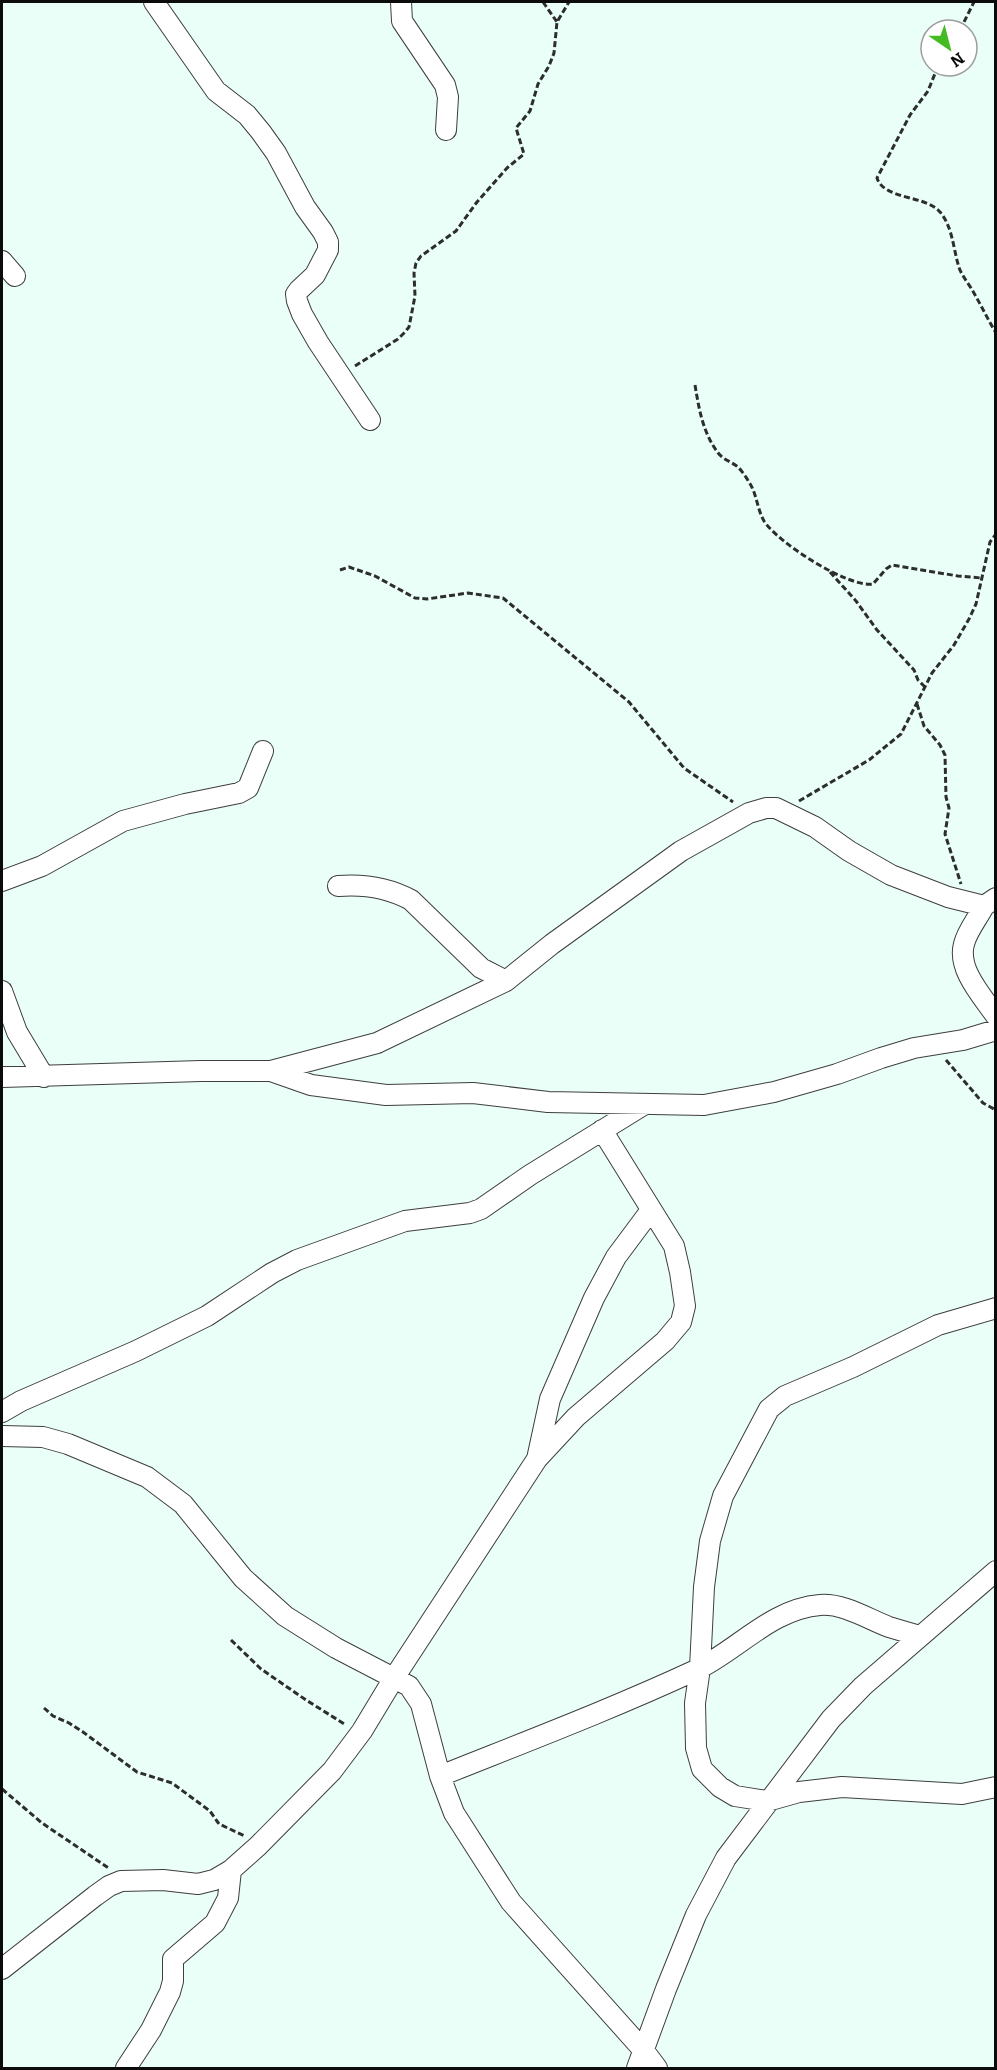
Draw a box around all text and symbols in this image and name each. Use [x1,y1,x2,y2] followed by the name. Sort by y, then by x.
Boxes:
[919,18,979,78] north arrow
[947,49,968,71] text: N

